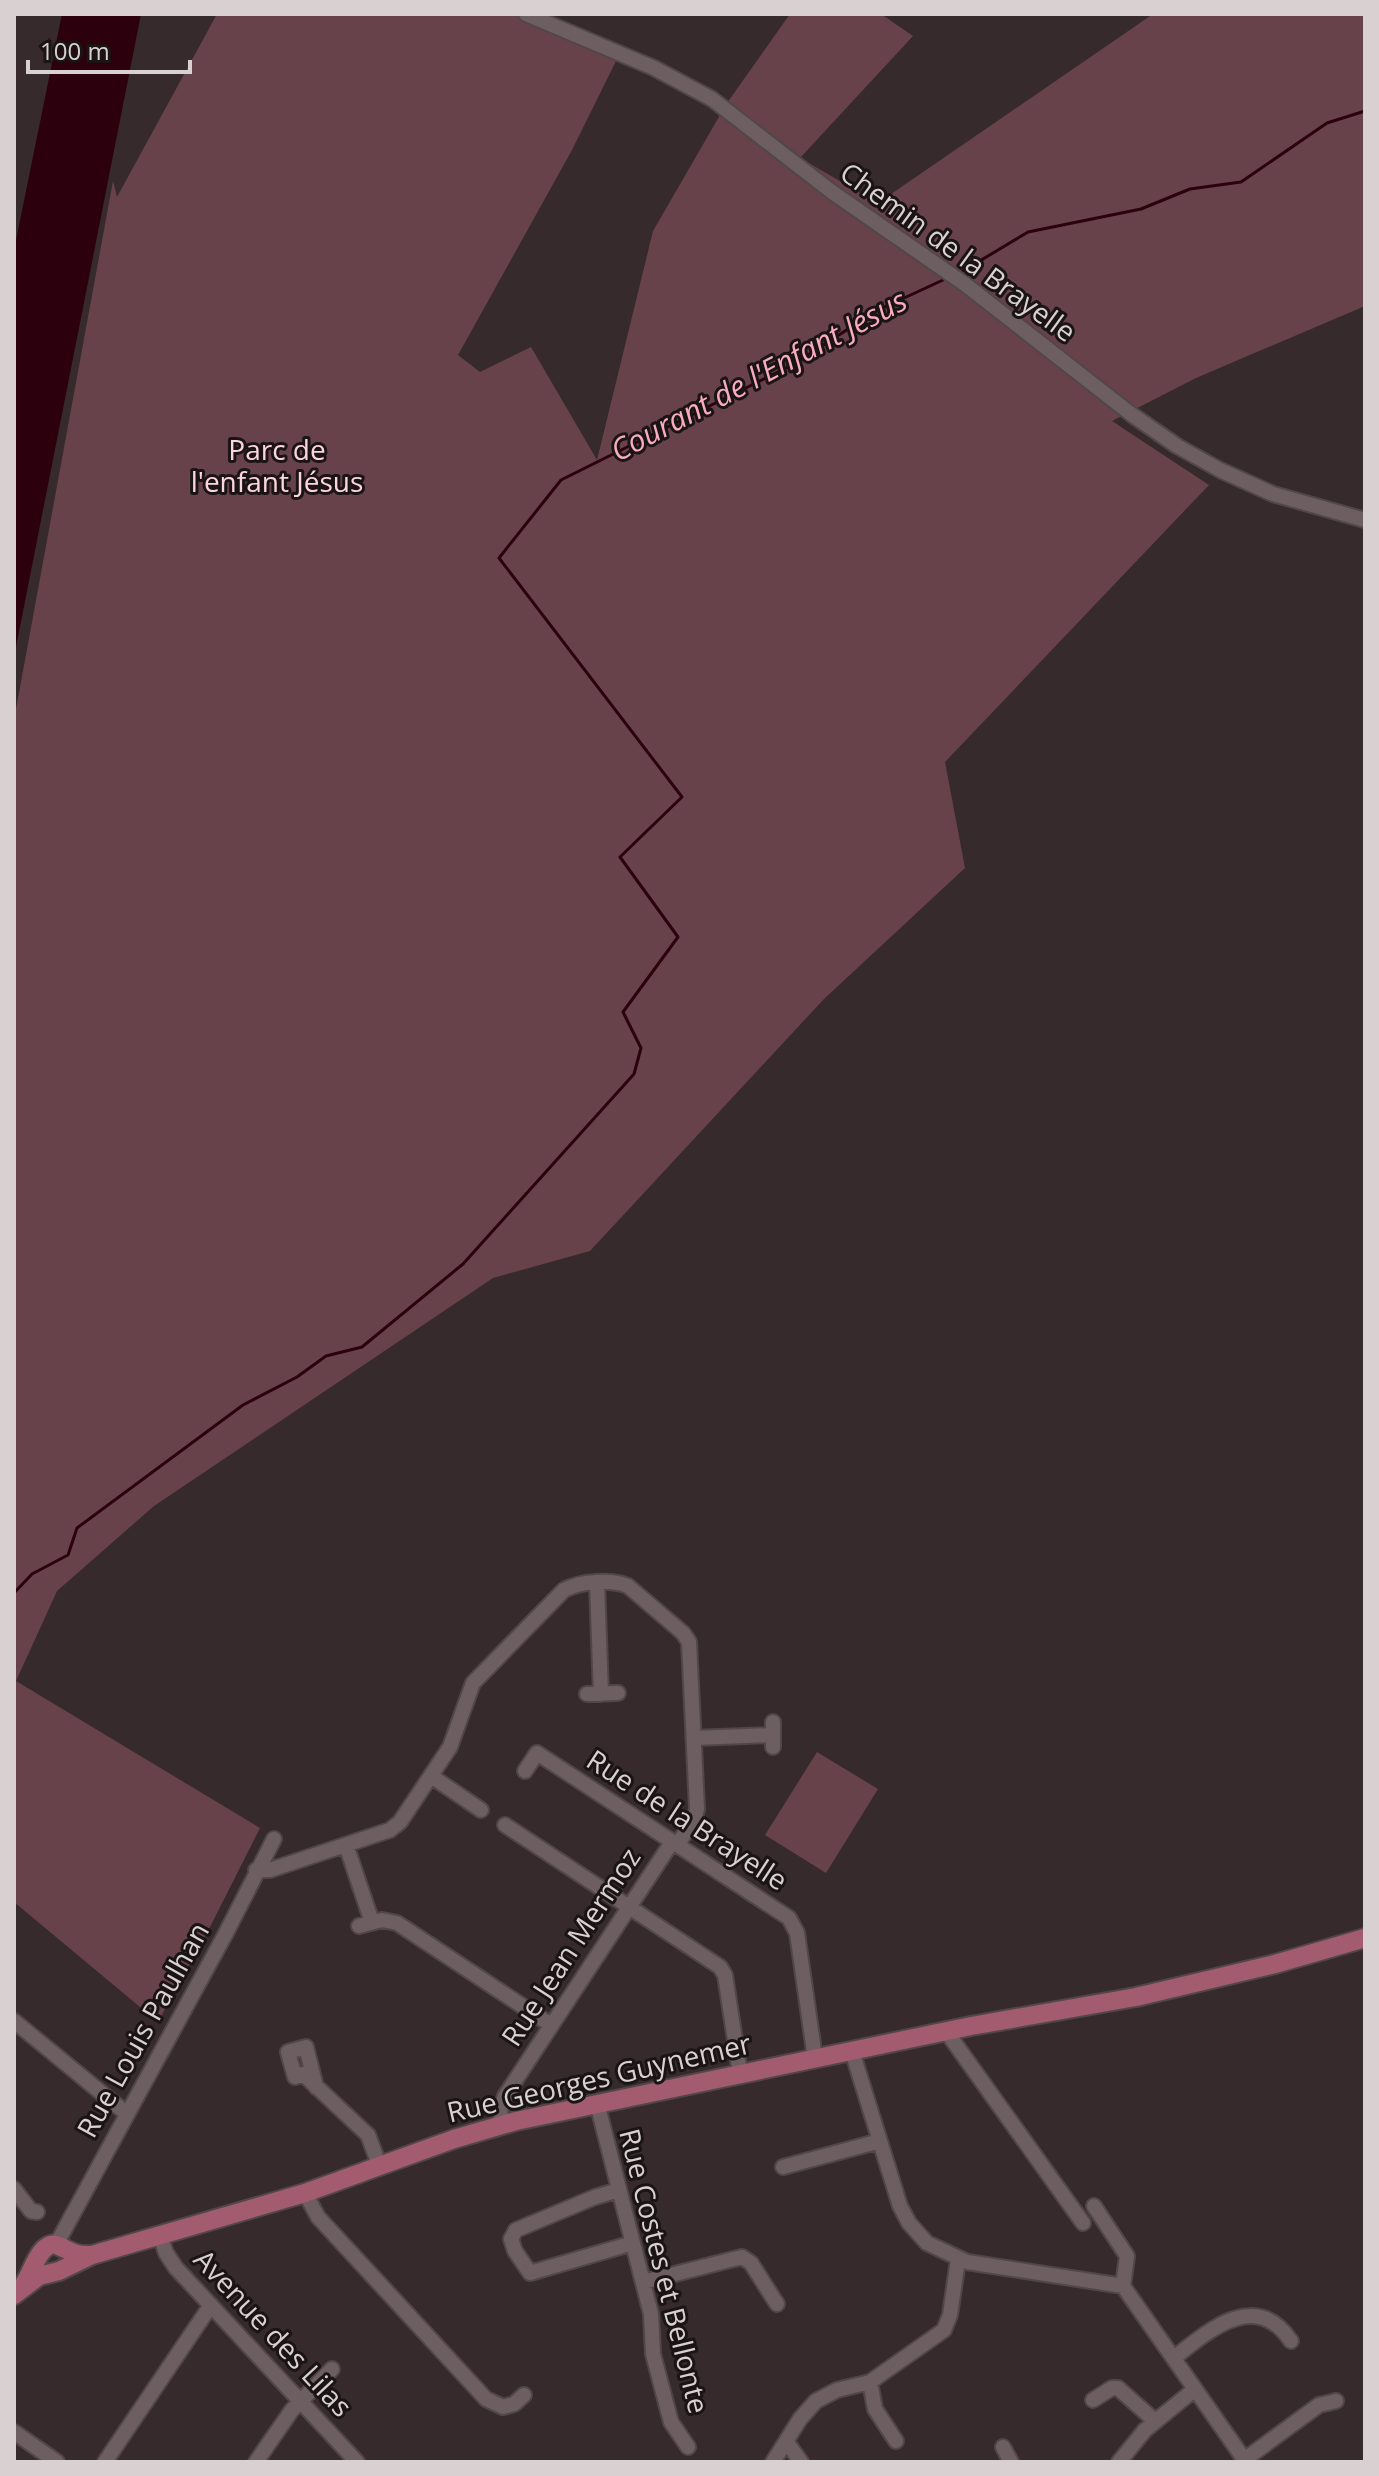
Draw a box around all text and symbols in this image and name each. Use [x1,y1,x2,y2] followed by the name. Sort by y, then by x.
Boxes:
[28,24,190,74] scale bar
[40,34,110,67] text: 100 m
[833,153,1084,350] street label: Chemin de la Brayelle
[603,279,914,470] water label: Courant de l'Enfant Jésus
[191,430,363,500] park label: Parc de l'enfant Jésus
[580,1740,795,1898] street label: Rue de la Brayelle
[492,1840,648,2053] street label: Rue Jean Mermoz
[67,1915,217,2144] street label: Rue Louis Paulhan
[443,2023,755,2131] street label: Rue Georges Guynemer
[611,2124,719,2417] street label: Rue Costes et Bellonte
[186,2240,361,2424] street label: Avenue des Lilas

